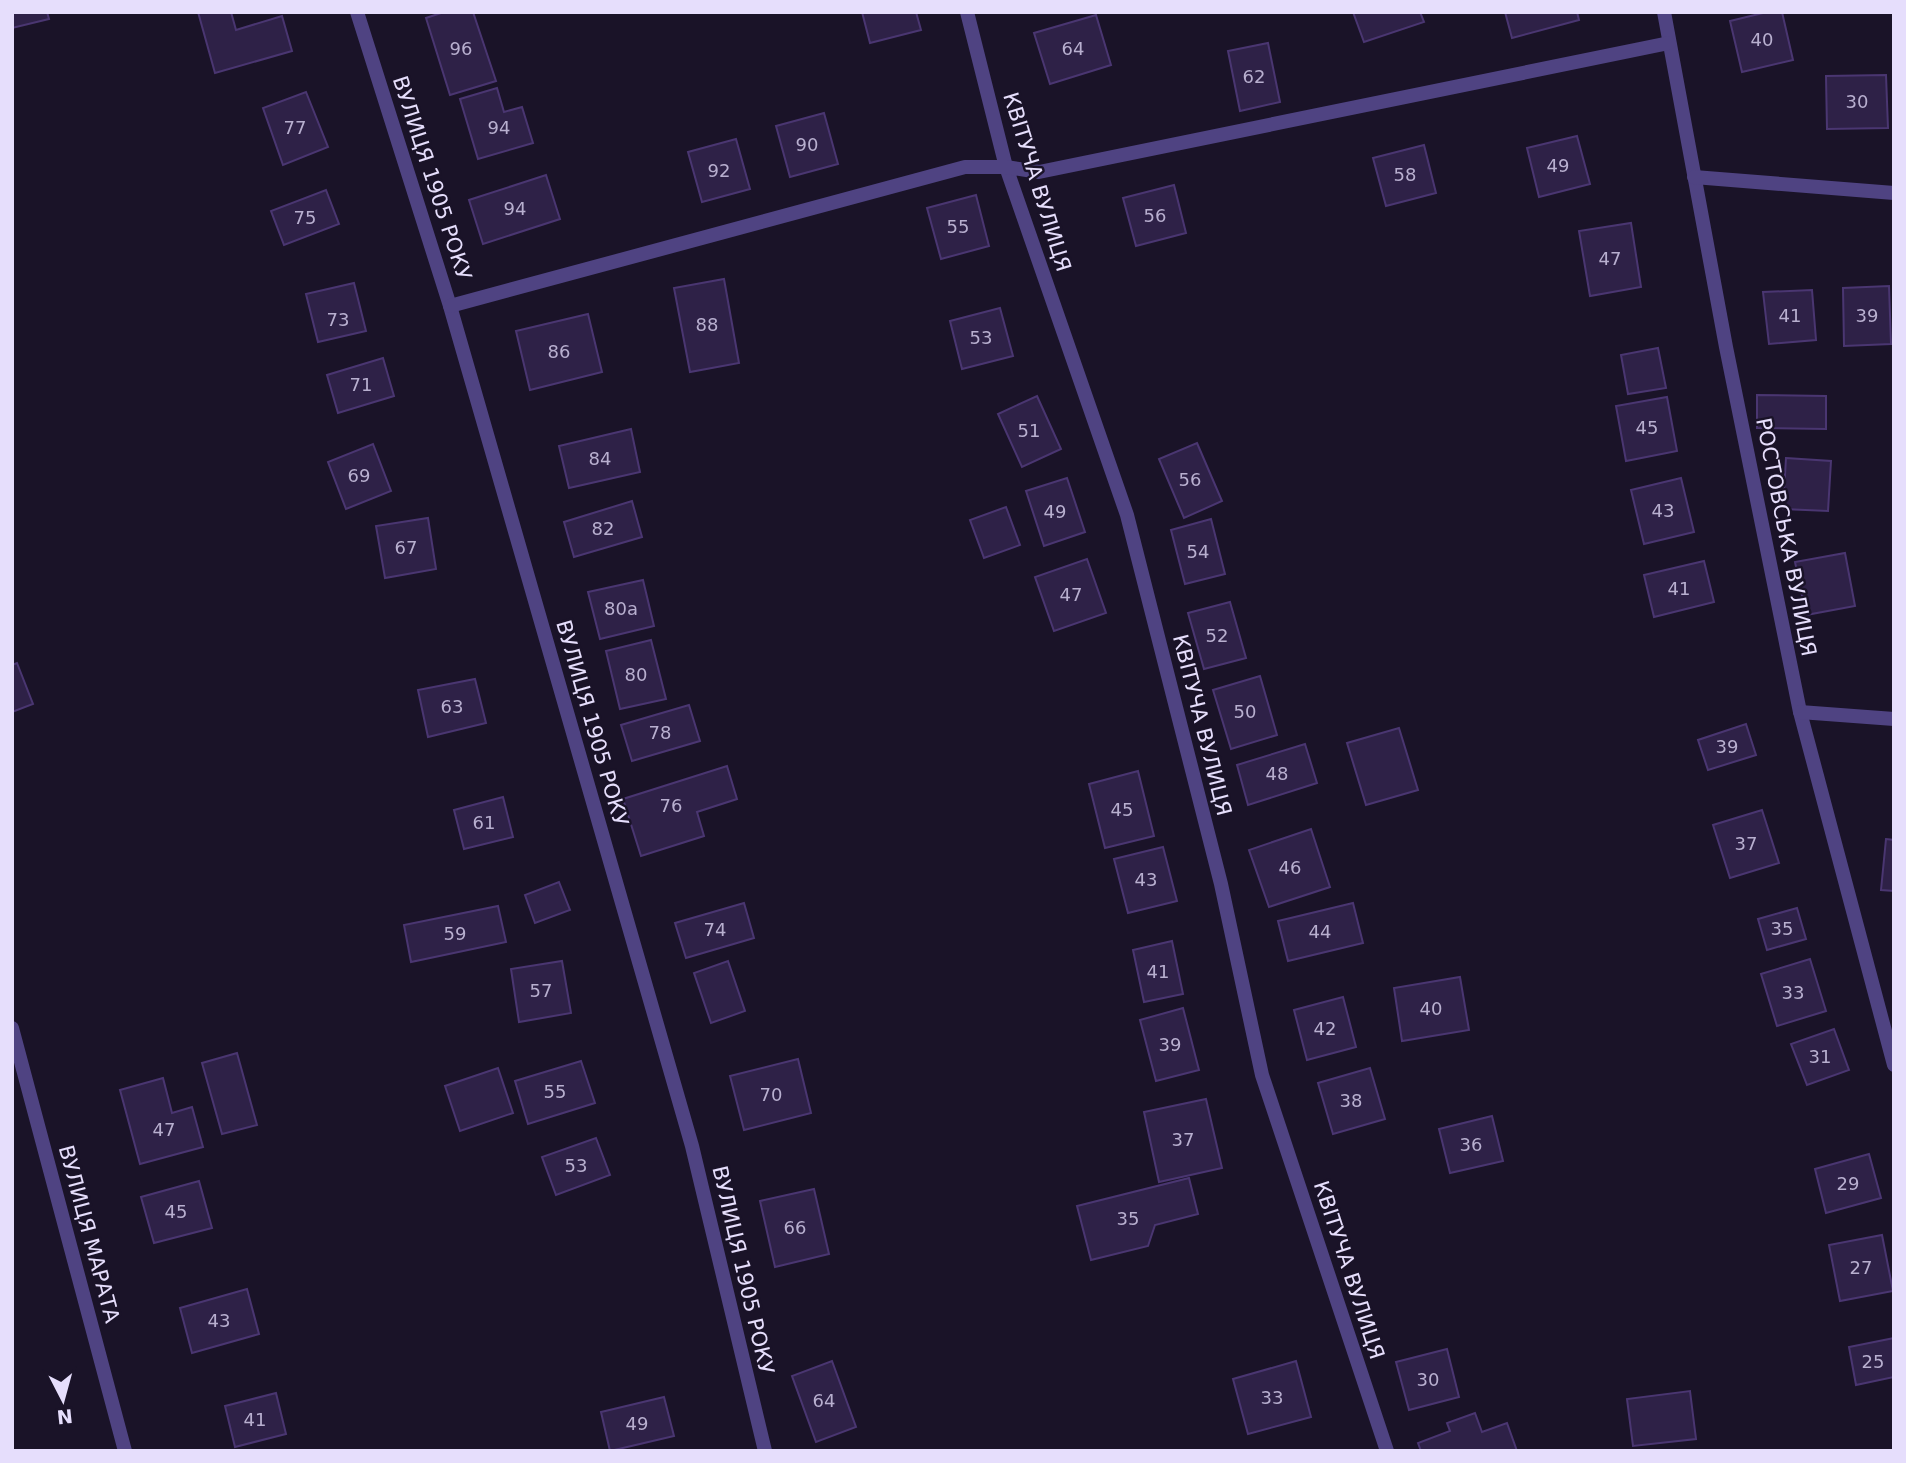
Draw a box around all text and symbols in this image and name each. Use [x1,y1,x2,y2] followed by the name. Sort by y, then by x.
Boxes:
[1751,29,1773,50] house number: 40
[450,38,472,59] house number: 96
[1062,38,1084,59] house number: 64
[1243,66,1265,87] house number: 62
[388,73,476,283] street label: ВУЛИЦЯ 1905 РОКУ
[998,89,1076,275] street label: КВІТУЧА ВУЛИЦЯ
[1846,91,1868,112] house number: 30
[284,117,306,138] house number: 77
[488,117,510,138] house number: 94
[796,134,818,155] house number: 90
[1547,155,1569,176] house number: 49
[708,160,730,181] house number: 92
[1394,164,1416,185] house number: 58
[504,198,526,219] house number: 94
[1144,205,1166,226] house number: 56
[294,207,316,228] house number: 75
[947,216,969,237] house number: 55
[1599,248,1621,269] house number: 47
[1779,305,1801,326] house number: 41
[1856,305,1878,326] house number: 39
[327,309,349,330] house number: 73
[696,314,718,335] house number: 88
[970,327,992,348] house number: 53
[548,341,570,362] house number: 86
[350,374,372,395] house number: 71
[1751,416,1821,658] street label: РОСТОВСЬКА ВУЛИЦЯ
[1636,417,1658,438] house number: 45
[1018,420,1040,441] house number: 51
[589,448,611,469] house number: 84
[348,465,370,486] house number: 69
[1179,469,1201,490] house number: 56
[1652,500,1674,521] house number: 43
[1044,501,1066,522] house number: 49
[592,518,614,539] house number: 82
[395,537,417,558] house number: 67
[1187,541,1209,562] house number: 54
[1668,578,1690,599] house number: 41
[1060,584,1082,605] house number: 47
[604,598,638,619] house number: 80а
[551,617,633,829] street label: ВУЛИЦЯ 1905 РОКУ
[1206,625,1228,646] house number: 52
[1168,632,1236,818] street label: КВІТУЧА ВУЛИЦЯ
[625,664,647,685] house number: 80
[441,696,463,717] house number: 63
[1234,701,1256,722] house number: 50
[649,722,671,743] house number: 78
[1716,736,1738,757] house number: 39
[1266,763,1288,784] house number: 48
[660,795,682,816] house number: 76
[1111,799,1133,820] house number: 45
[473,812,495,833] house number: 61
[1735,833,1757,854] house number: 37
[1279,857,1301,878] house number: 46
[1135,869,1157,890] house number: 43
[1771,918,1793,939] house number: 35
[704,919,726,940] house number: 74
[1309,921,1331,942] house number: 44
[444,923,466,944] house number: 59
[1147,961,1169,982] house number: 41
[530,980,552,1001] house number: 57
[1782,982,1804,1003] house number: 33
[1420,998,1442,1019] house number: 40
[1314,1018,1336,1039] house number: 42
[1159,1034,1181,1055] house number: 39
[1809,1046,1831,1067] house number: 31
[544,1081,566,1102] house number: 55
[760,1084,782,1105] house number: 70
[1340,1090,1362,1111] house number: 38
[153,1119,175,1140] house number: 47
[1172,1129,1194,1150] house number: 37
[1460,1134,1482,1155] house number: 36
[54,1143,124,1326] street label: ВУЛИЦЯ МАРАТА
[565,1155,587,1176] house number: 53
[707,1163,779,1377] street label: ВУЛИЦЯ 1905 РОКУ
[1837,1173,1859,1194] house number: 29
[1309,1178,1389,1362] street label: КВІТУЧА ВУЛИЦЯ
[165,1201,187,1222] house number: 45
[1117,1208,1139,1229] house number: 35
[784,1217,806,1238] house number: 66
[1850,1257,1872,1278] house number: 27
[208,1310,230,1331] house number: 43
[1862,1351,1884,1372] house number: 25
[28,1365,98,1435] north arrow
[1417,1369,1439,1390] house number: 30
[1261,1387,1283,1408] house number: 33
[813,1390,835,1411] house number: 64
[56,1405,74,1429] text: N
[244,1409,266,1430] house number: 41
[626,1413,648,1434] house number: 49

